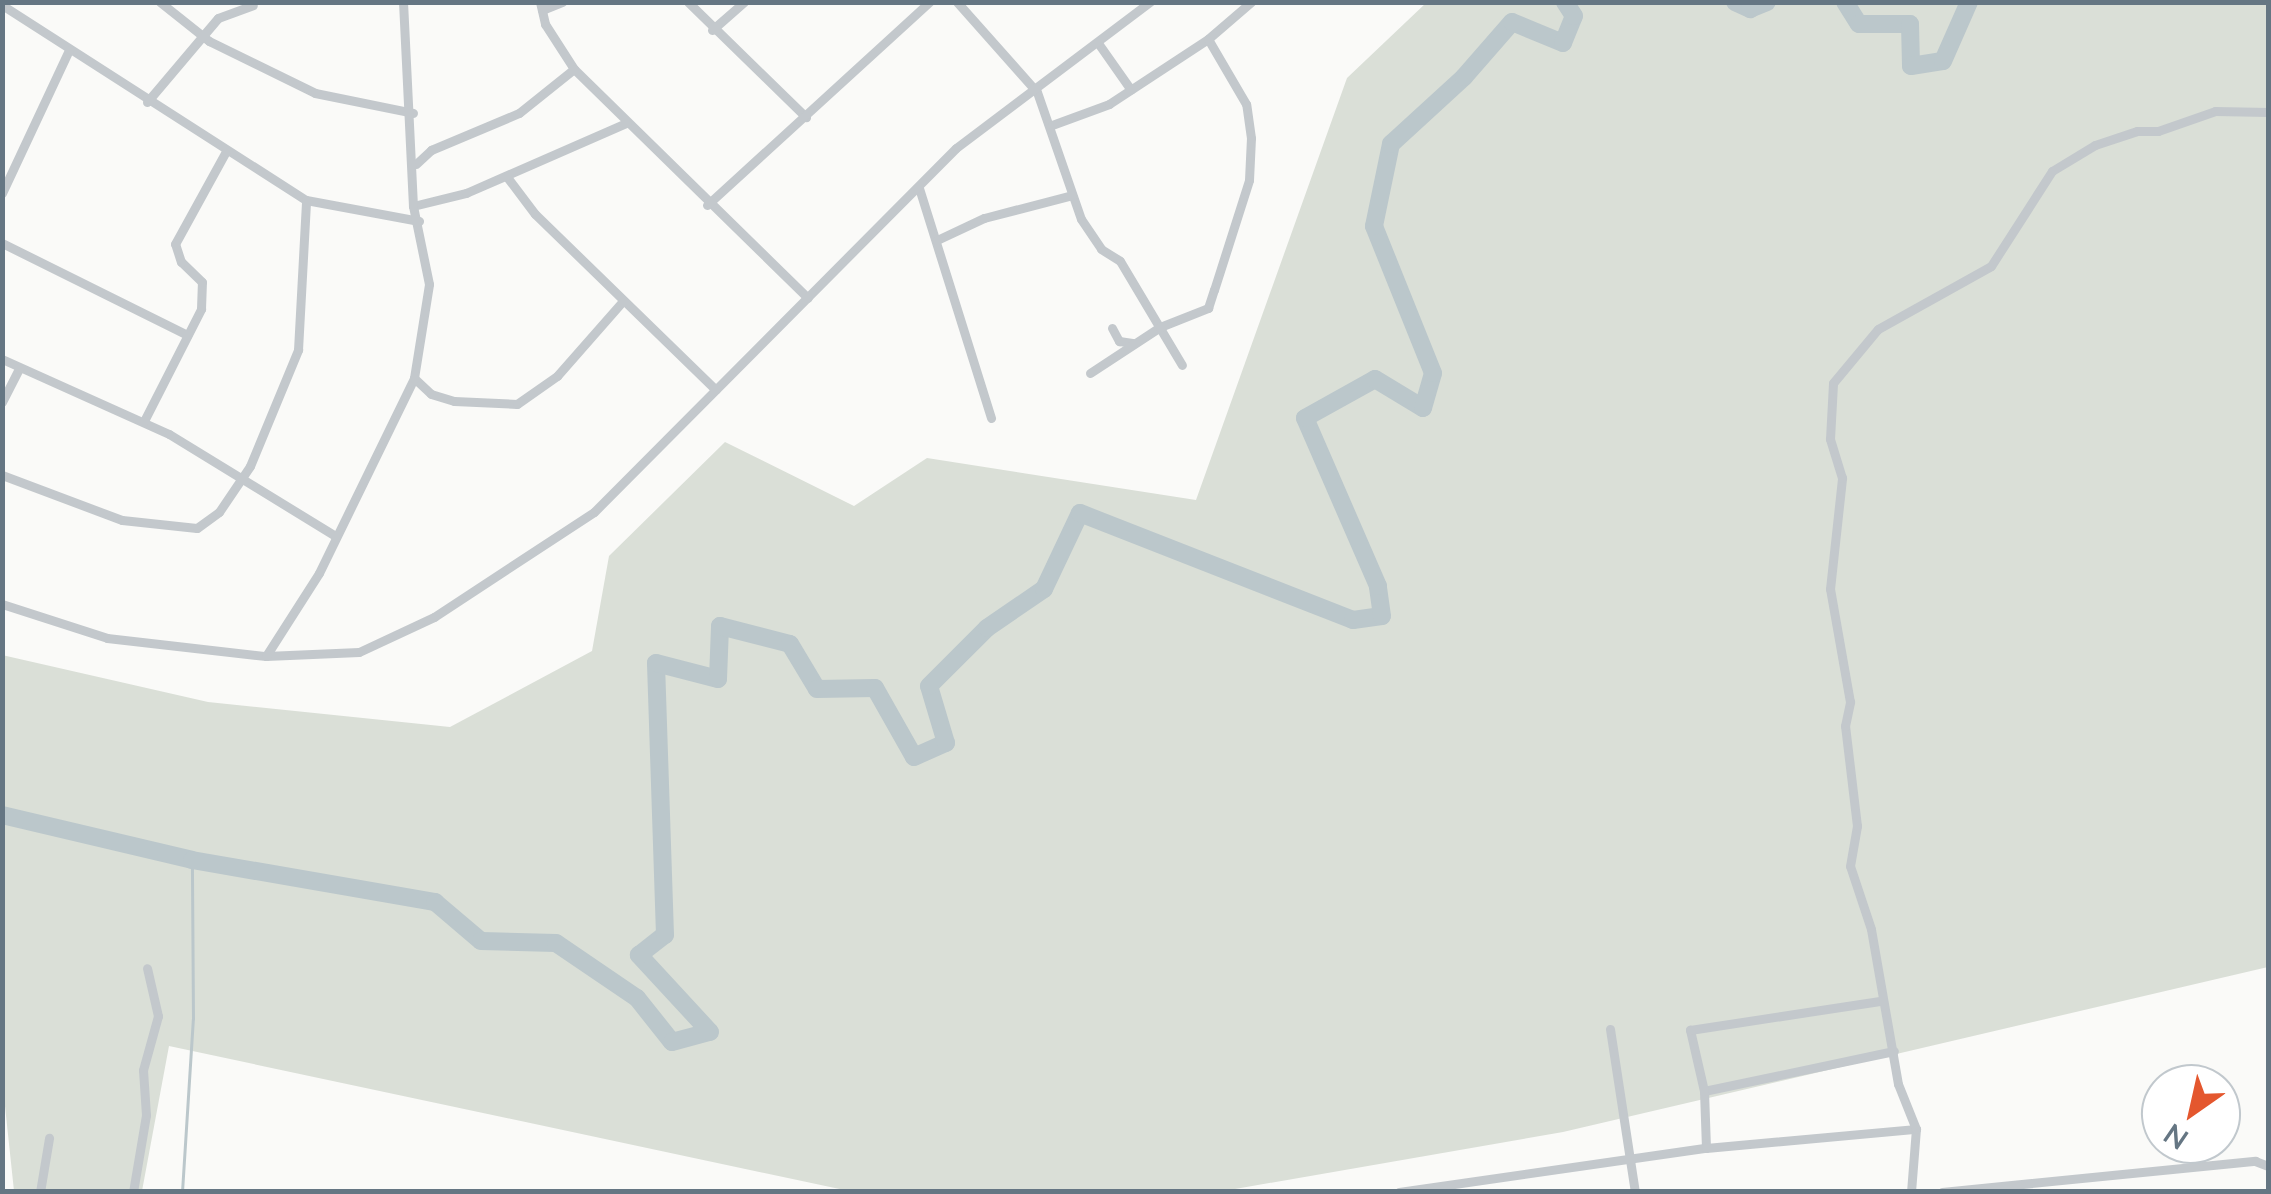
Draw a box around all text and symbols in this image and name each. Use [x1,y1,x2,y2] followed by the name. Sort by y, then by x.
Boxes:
[2141,1064,2241,1164] north arrow
[2157,1117,2194,1157] text: N

